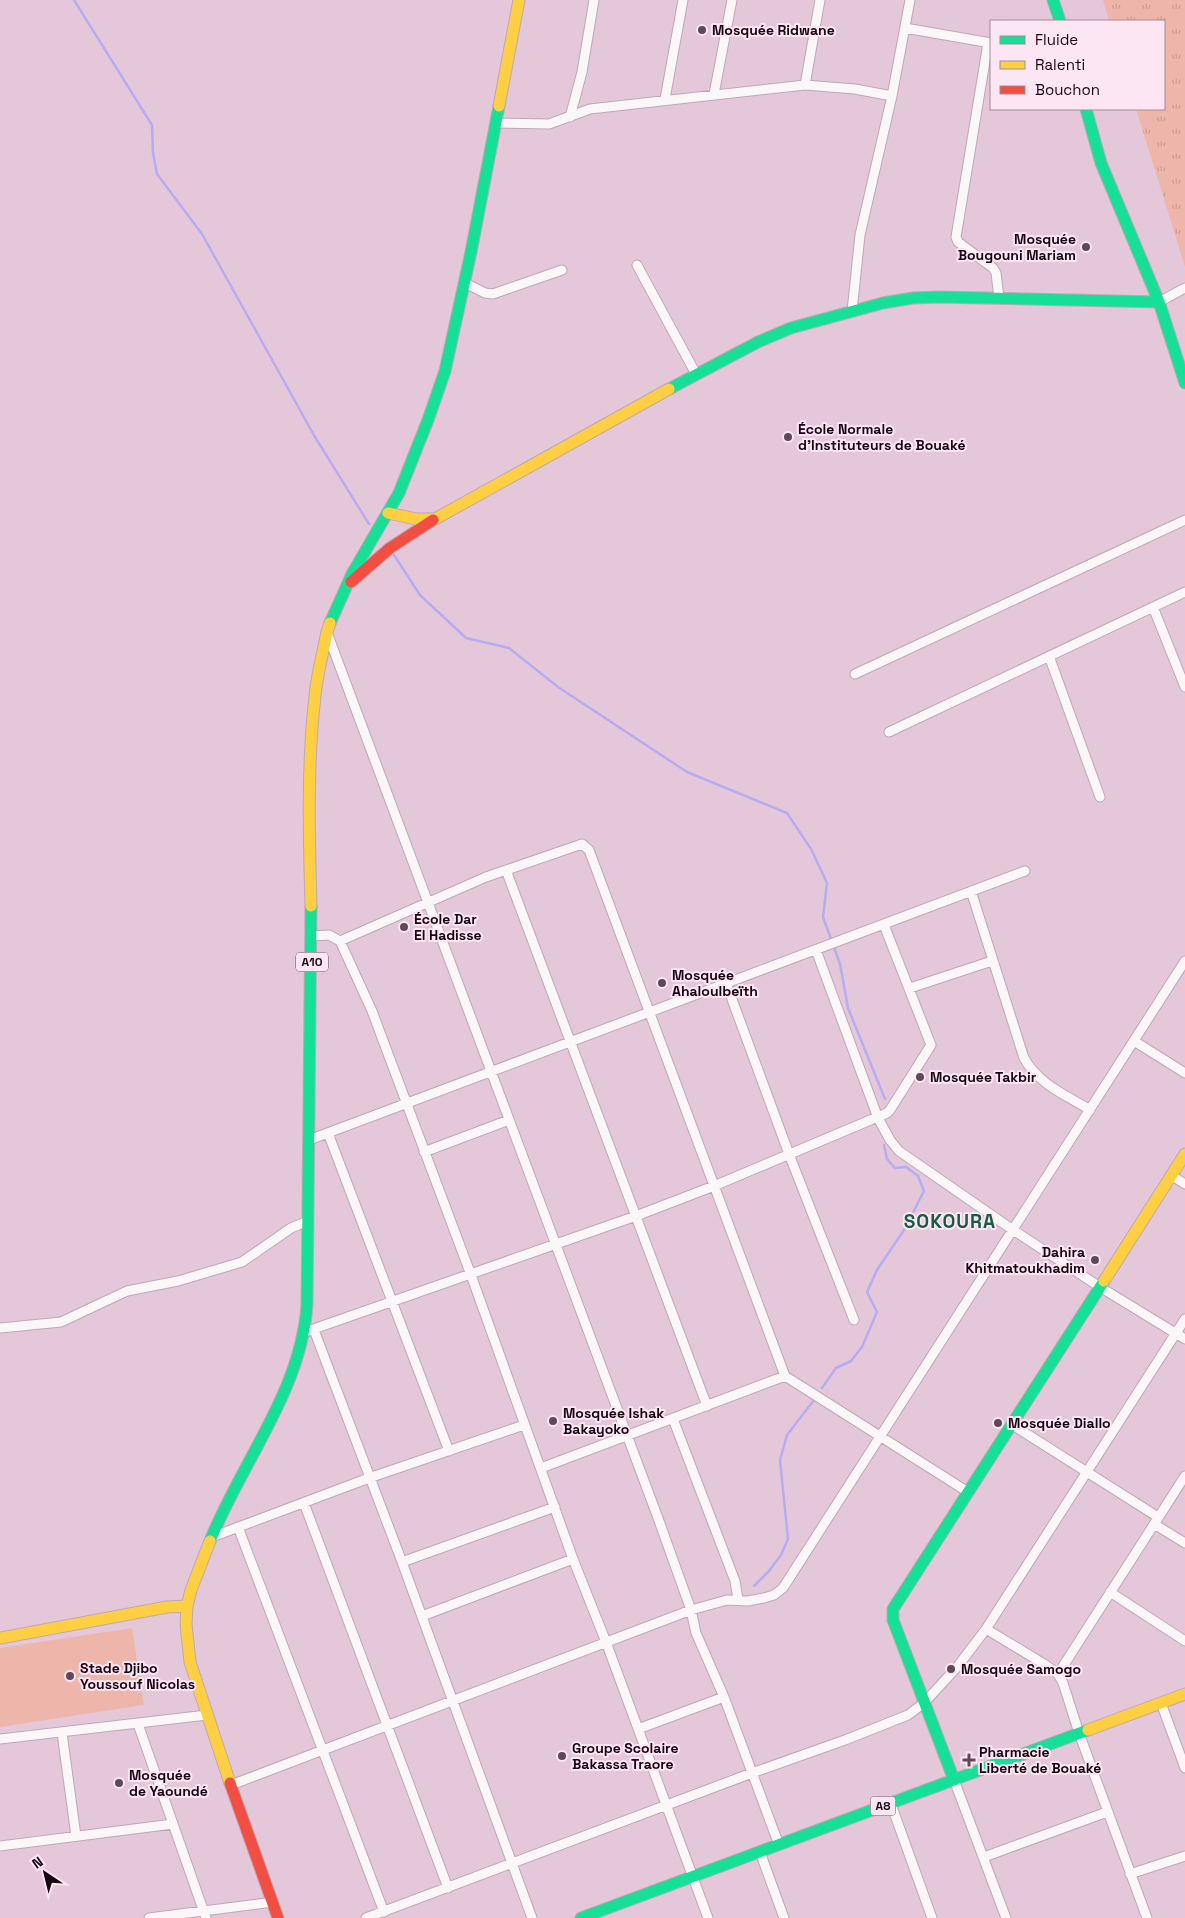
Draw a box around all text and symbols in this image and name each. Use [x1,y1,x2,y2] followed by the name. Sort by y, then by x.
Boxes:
[990,20,1165,110] legend
[712,21,835,39] place label: Mosquée Ridwane
[696,24,708,36] marker: Mosquée Ridwane
[1035,30,1078,49] text: Fluide
[1035,55,1085,74] text: Ralenti
[1035,80,1100,99] text: Bouchon
[958,230,1076,264] place label: Mosquée Bougouni Mariam
[1080,241,1092,253] marker: Mosquée Bougouni Mariam
[798,420,965,454] place label: École Normale d'Instituteurs de Bouaké
[782,431,794,443] marker: École Normale d'Instituteurs de Bouaké
[414,910,482,944] place label: École Dar El Hadisse
[398,921,410,933] marker: École Dar El Hadisse
[296,952,328,972] road number: A10
[672,966,758,1000] place label: Mosquée Ahaloulbeïth
[656,977,668,989] marker: Mosquée Ahaloulbeïth
[930,1068,1037,1086] place label: Mosquée Takbir
[914,1071,926,1083] marker: Mosquée Takbir
[904,1209,996,1234] district label: SOKOURA
[966,1243,1085,1277] place label: Dahira Khitmatoukhadim
[1089,1254,1101,1266] marker: Dahira Khitmatoukhadim
[563,1404,664,1438] place label: Mosquée Ishak Bakayoko
[1008,1414,1111,1432] place label: Mosquée Diallo
[547,1415,559,1427] marker: Mosquée Ishak Bakayoko
[992,1417,1004,1429] marker: Mosquée Diallo
[80,1659,195,1693] place label: Stade Djibo Youssouf Nicolas
[961,1660,1081,1678] place label: Mosquée Samogo
[945,1663,957,1675] marker: Mosquée Samogo
[64,1670,76,1682] marker: Stade Djibo Youssouf Nicolas
[572,1739,678,1773] place label: Groupe Scolaire Bakassa Traore
[979,1743,1101,1777] place label: Pharmacie Liberté de Bouaké
[556,1750,568,1762] marker: Groupe Scolaire Bakassa Traore
[963,1754,975,1766] marker: Pharmacie Liberté de Bouaké
[129,1766,208,1800] place label: Mosquée de Yaoundé
[113,1777,125,1789] marker: Mosquée de Yaoundé
[870,1796,896,1815] road number: A8
[20,1848,70,1898] north arrow
[29,1852,47,1872] text: N

